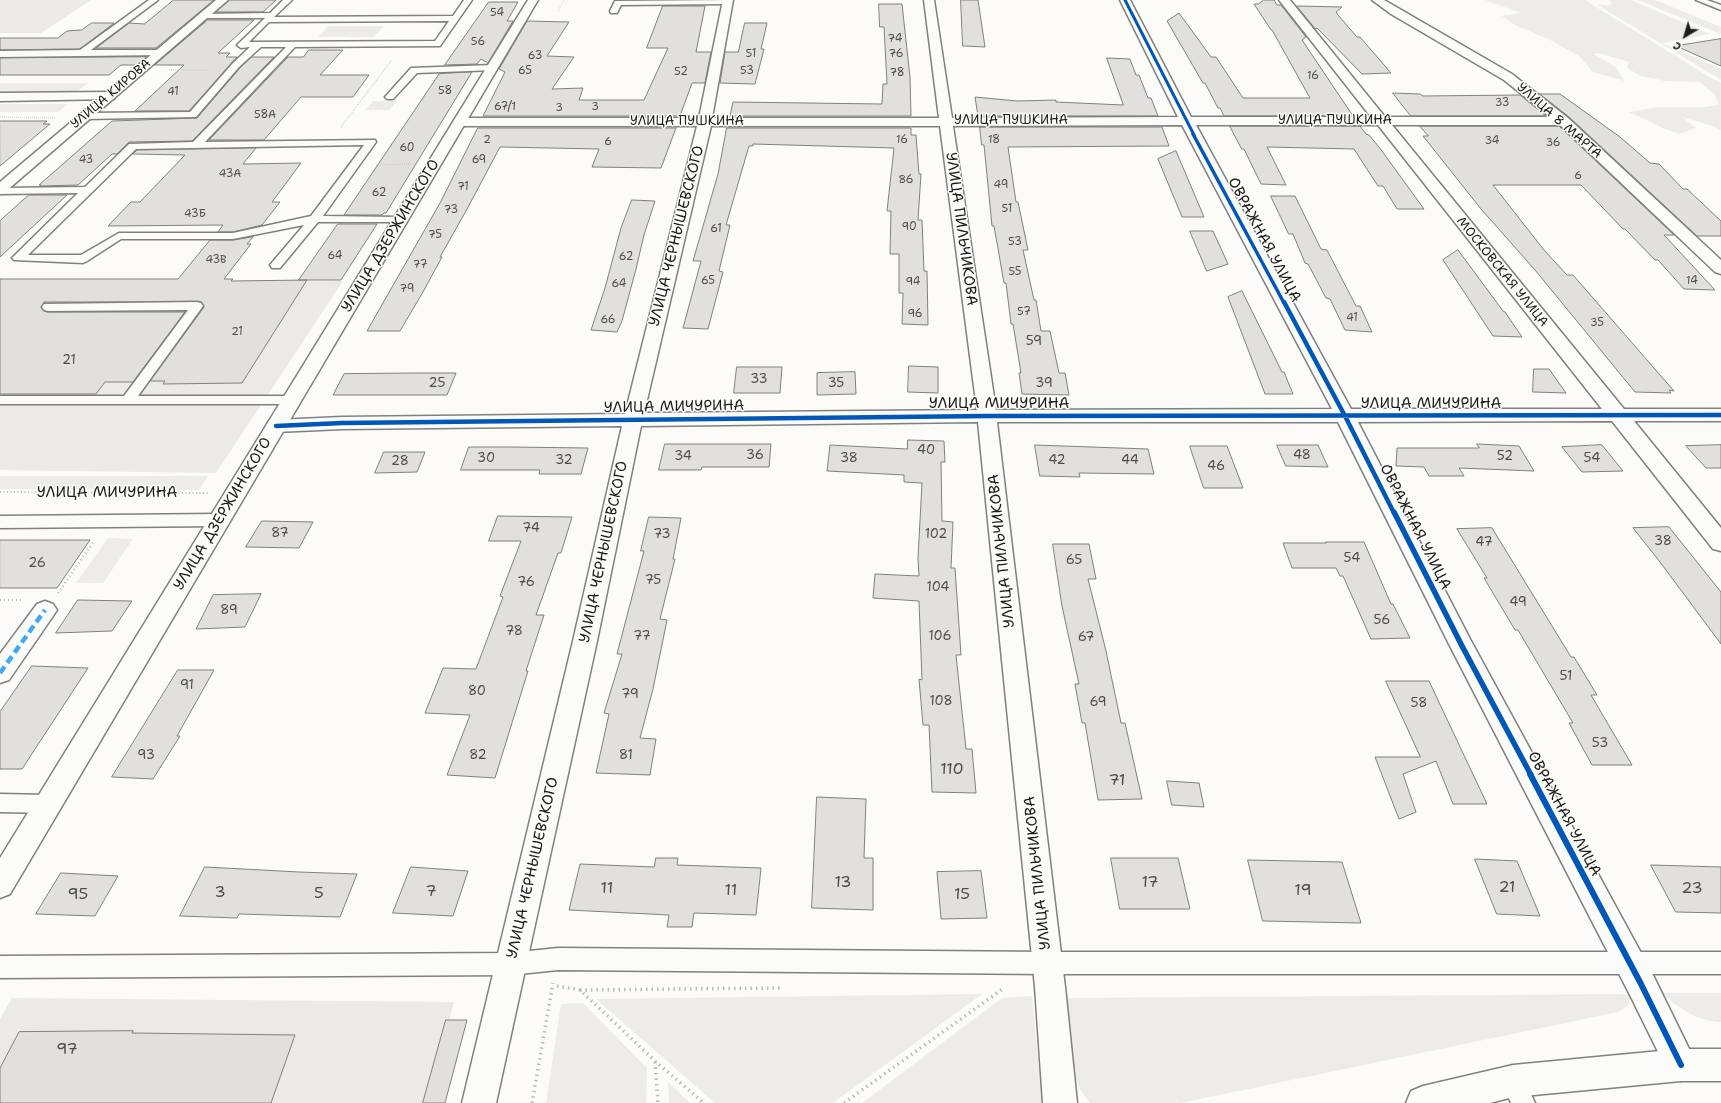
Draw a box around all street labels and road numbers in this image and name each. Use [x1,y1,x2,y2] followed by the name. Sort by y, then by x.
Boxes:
[68,56,154,132] street label: УЛИЦА КИРОВА
[1513,80,1605,162] street label: УЛИЦА 8 МАРТА
[954,113,1068,129] street label: УЛИЦА ПУШКИНА
[1278,113,1392,129] street label: УЛИЦА ПУШКИНА
[630,114,744,130] street label: УЛИЦА ПУШКИНА
[646,144,708,328] street label: УЛИЦА ЧЕРНЫШЕВСКОГО
[941,151,981,307] street label: УЛИЦА ПИЛЬЧИКОВА
[338,156,444,316] street label: УЛИЦА ДЗЕРЖИНСКОГО
[1223,175,1305,305] street label: ОВРАЖНАЯ УЛИЦА
[1453,214,1551,330] street label: МОСКОВСКАЯ УЛИЦА
[929,395,1069,413] street label: УЛИЦА МИЧУРИНА
[1361,395,1501,413] street label: УЛИЦА МИЧУРИНА
[604,397,744,417] street label: УЛИЦА МИЧУРИНА
[170,434,276,594] street label: УЛИЦА ДЗЕРЖИНСКОГО
[576,459,632,645] street label: УЛИЦА ЧЕРНЫШЕВСКОГО
[1375,461,1455,593] street label: ОВРАЖНАЯ УЛИЦА
[985,473,1019,629] street label: УЛИЦА ПИЛЬЧИКОВА
[37,484,177,502] street label: УЛИЦА МИЧУРИНА
[1523,749,1605,879] street label: ОВРАЖНАЯ УЛИЦА
[503,776,563,960] street label: УЛИЦА ЧЕРНЫШЕВСКОГО
[1021,795,1055,951] street label: УЛИЦА ПИЛЬЧИКОВА

